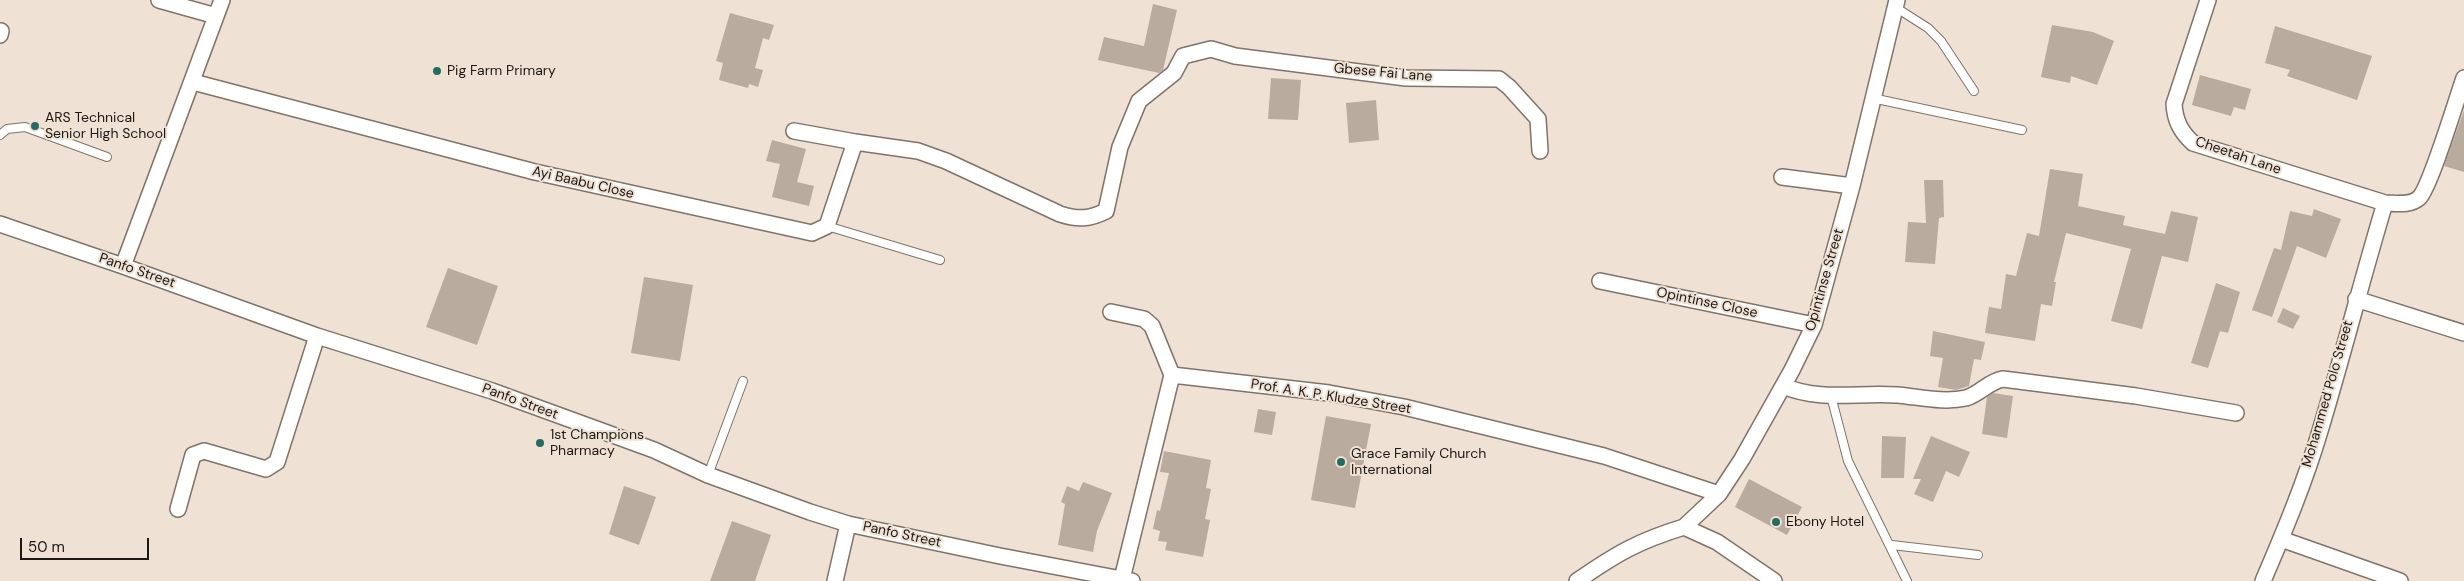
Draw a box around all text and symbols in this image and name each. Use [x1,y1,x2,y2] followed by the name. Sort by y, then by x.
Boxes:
[1333,60,1433,86] street label: Gbese Fai Lane
[447,63,556,79] place label: Pig Farm Primary
[431,65,443,77] marker: Pig Farm Primary
[45,110,166,142] place label: ARS Technical Senior High School
[29,120,41,132] marker: ARS Technical Senior High School
[2193,133,2283,179] street label: Cheetah Lane
[530,163,636,203] street label: Ayi Baabu Close
[1802,227,1848,333] street label: Opintinse Street
[97,250,177,292] street label: Panfo Street
[1655,284,1759,322] street label: Opintinse Close
[2299,319,2357,469] street label: Mohammed Polo Street
[1250,376,1412,418] street label: Prof. A. K. P. Kludze Street
[480,380,560,424] street label: Panfo Street
[550,427,644,460] place label: 1st Champions Pharmacy
[534,437,546,449] marker: 1st Champions Pharmacy
[1351,446,1486,478] place label: Grace Family Church International
[1335,456,1347,468] marker: Grace Family Church International
[1786,514,1864,530] place label: Ebony Hotel
[1770,516,1782,528] marker: Ebony Hotel
[861,519,943,551] street label: Panfo Street
[22,528,151,560] scale bar
[28,537,65,557] text: 50 m

